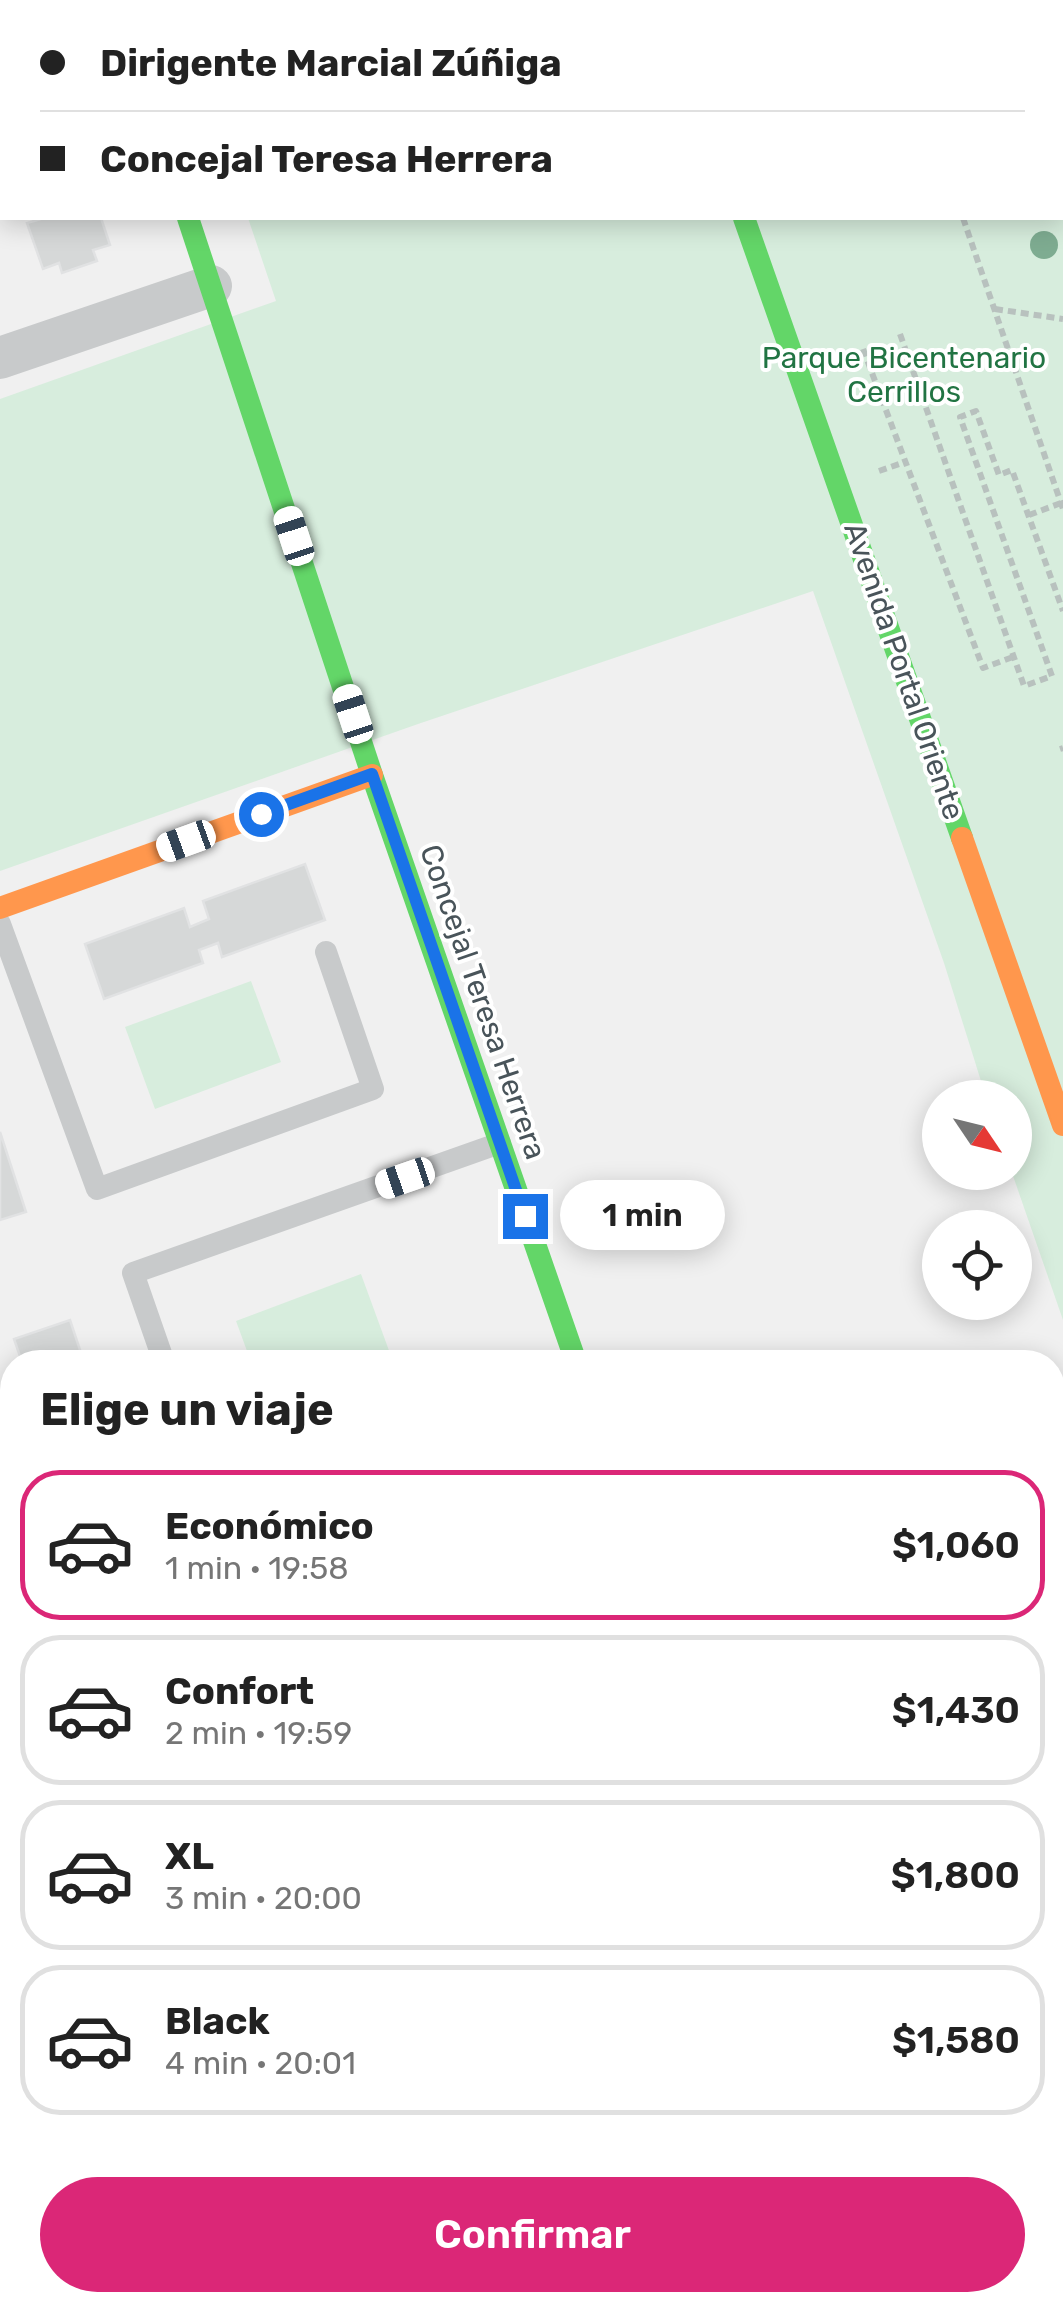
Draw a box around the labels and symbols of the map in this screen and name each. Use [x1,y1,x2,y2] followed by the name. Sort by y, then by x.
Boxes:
[762,340,1046,410] park label: Parque Bicentenario Cerrillos
[270,503,318,569] car
[836,518,972,824] street label: Avenida Portal Oriente
[329,681,377,747] car
[239,792,284,837] route start
[153,817,219,865] car
[412,840,554,1164] street label: Concejal Teresa Herrera
[922,1080,1032,1190] north arrow
[372,1154,438,1202] car
[560,1181,725,1251] callout: 1 min
[503,1194,548,1239] route end

